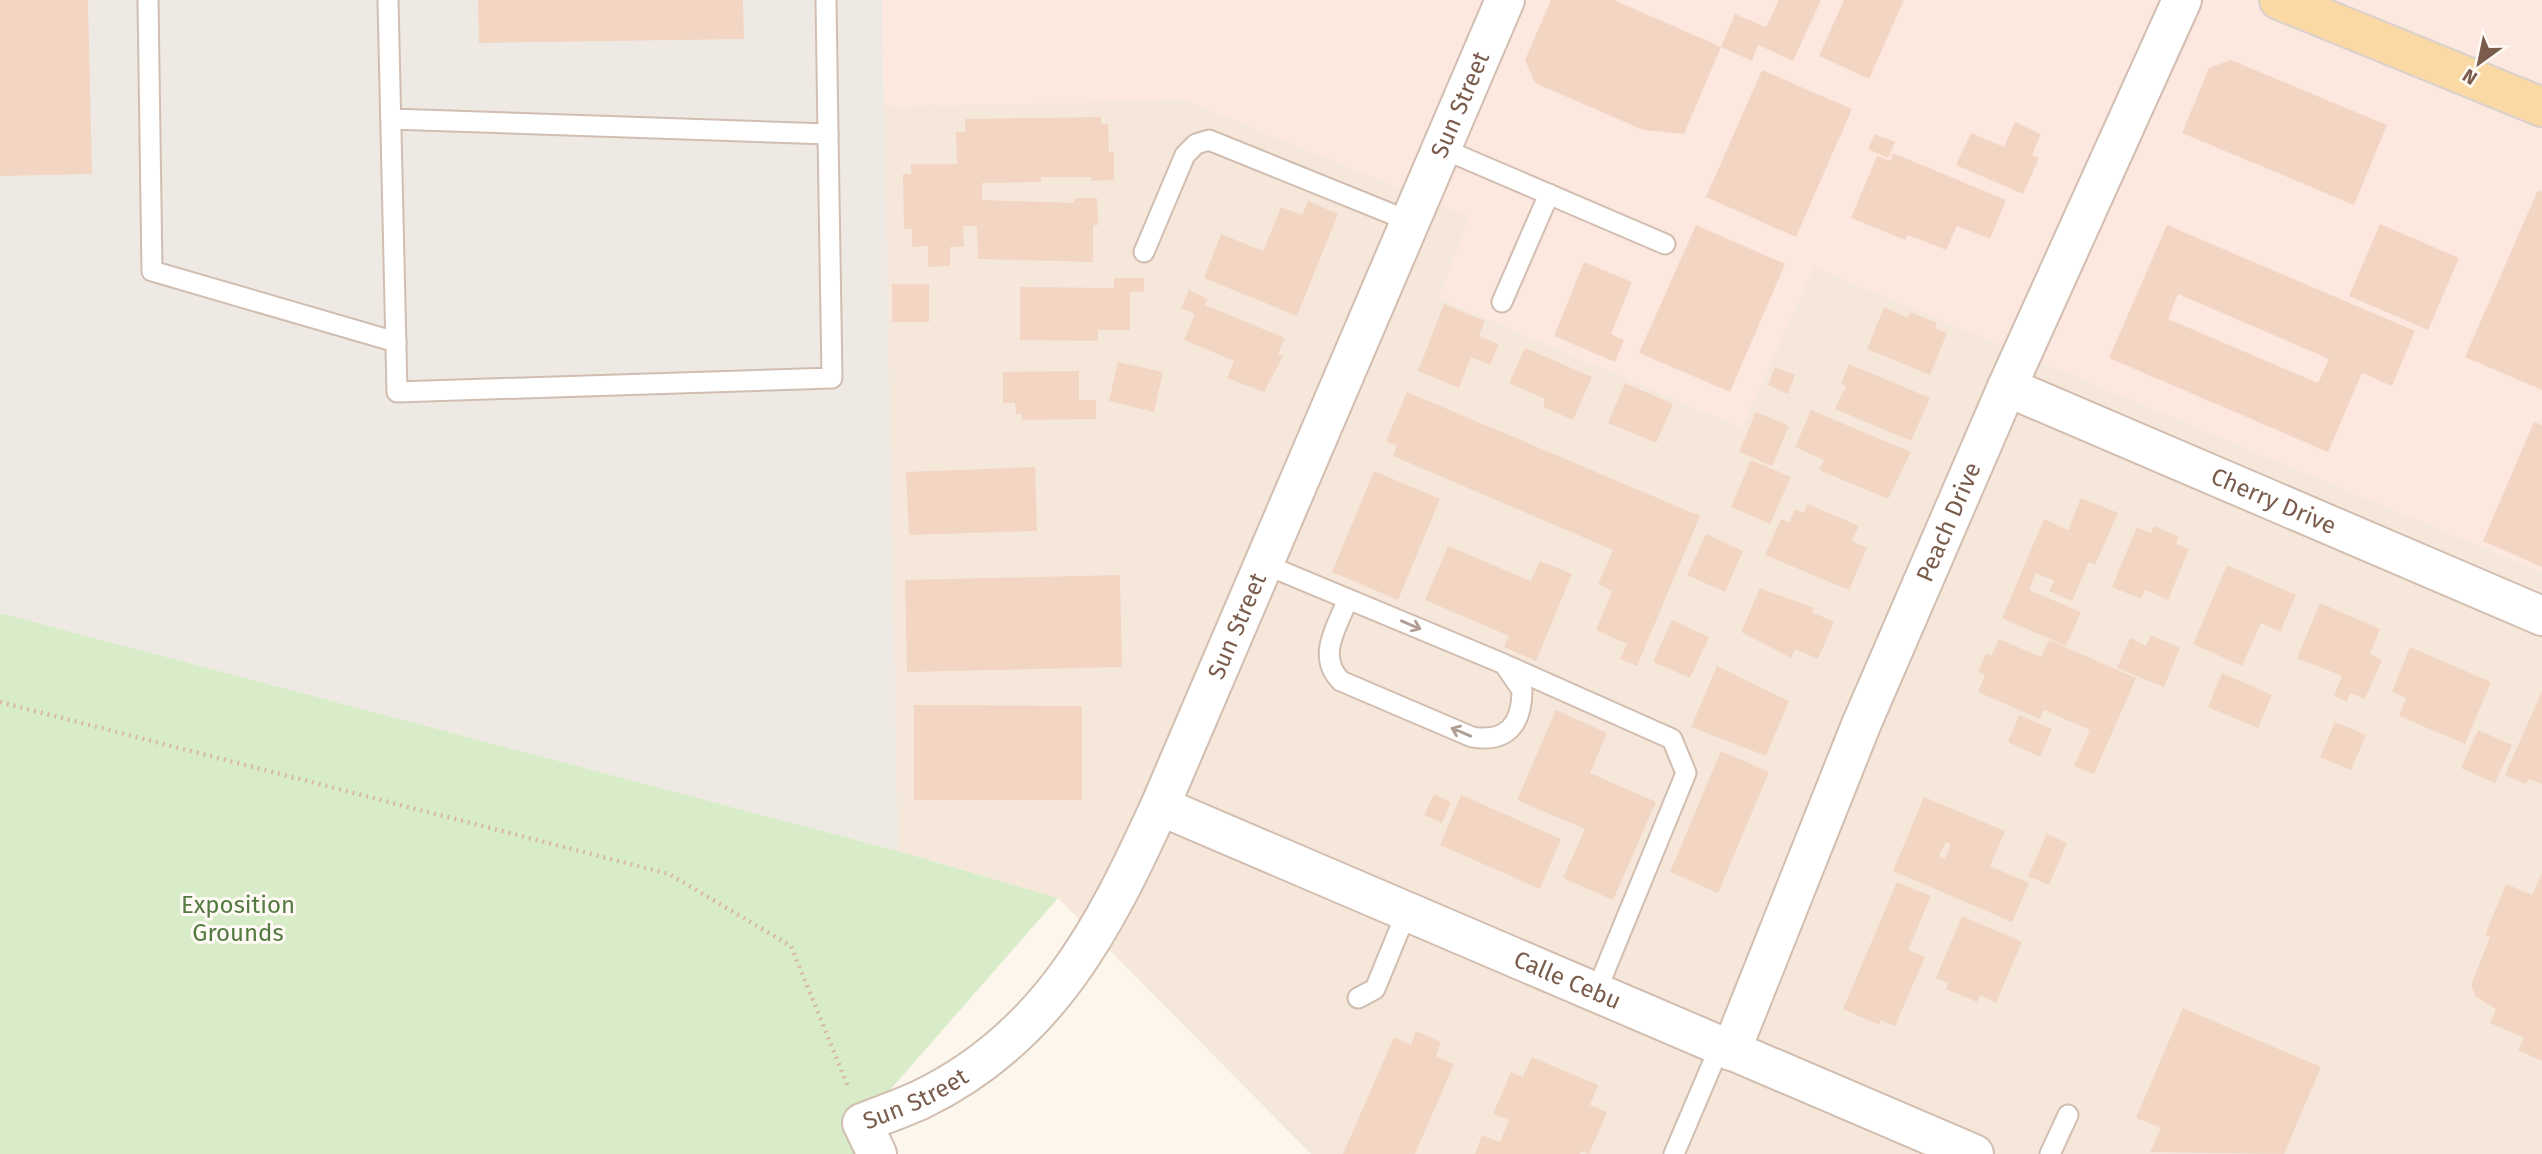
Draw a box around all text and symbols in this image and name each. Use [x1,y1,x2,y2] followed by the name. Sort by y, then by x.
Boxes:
[2444,28,2514,98] north arrow
[1425,47,1495,162] street label: Sun Street
[2458,64,2482,90] text: N
[1911,458,1987,586] street label: Peach Drive
[2207,462,2340,540] street label: Cherry Drive
[1202,568,1272,683] street label: Sun Street
[1400,620,1421,633] one-way arrow
[1451,725,1472,738] one-way arrow
[181,891,295,947] park label: Exposition Grounds
[1510,945,1625,1015] street label: Calle Cebu
[859,1062,974,1135] street label: Sun Street

